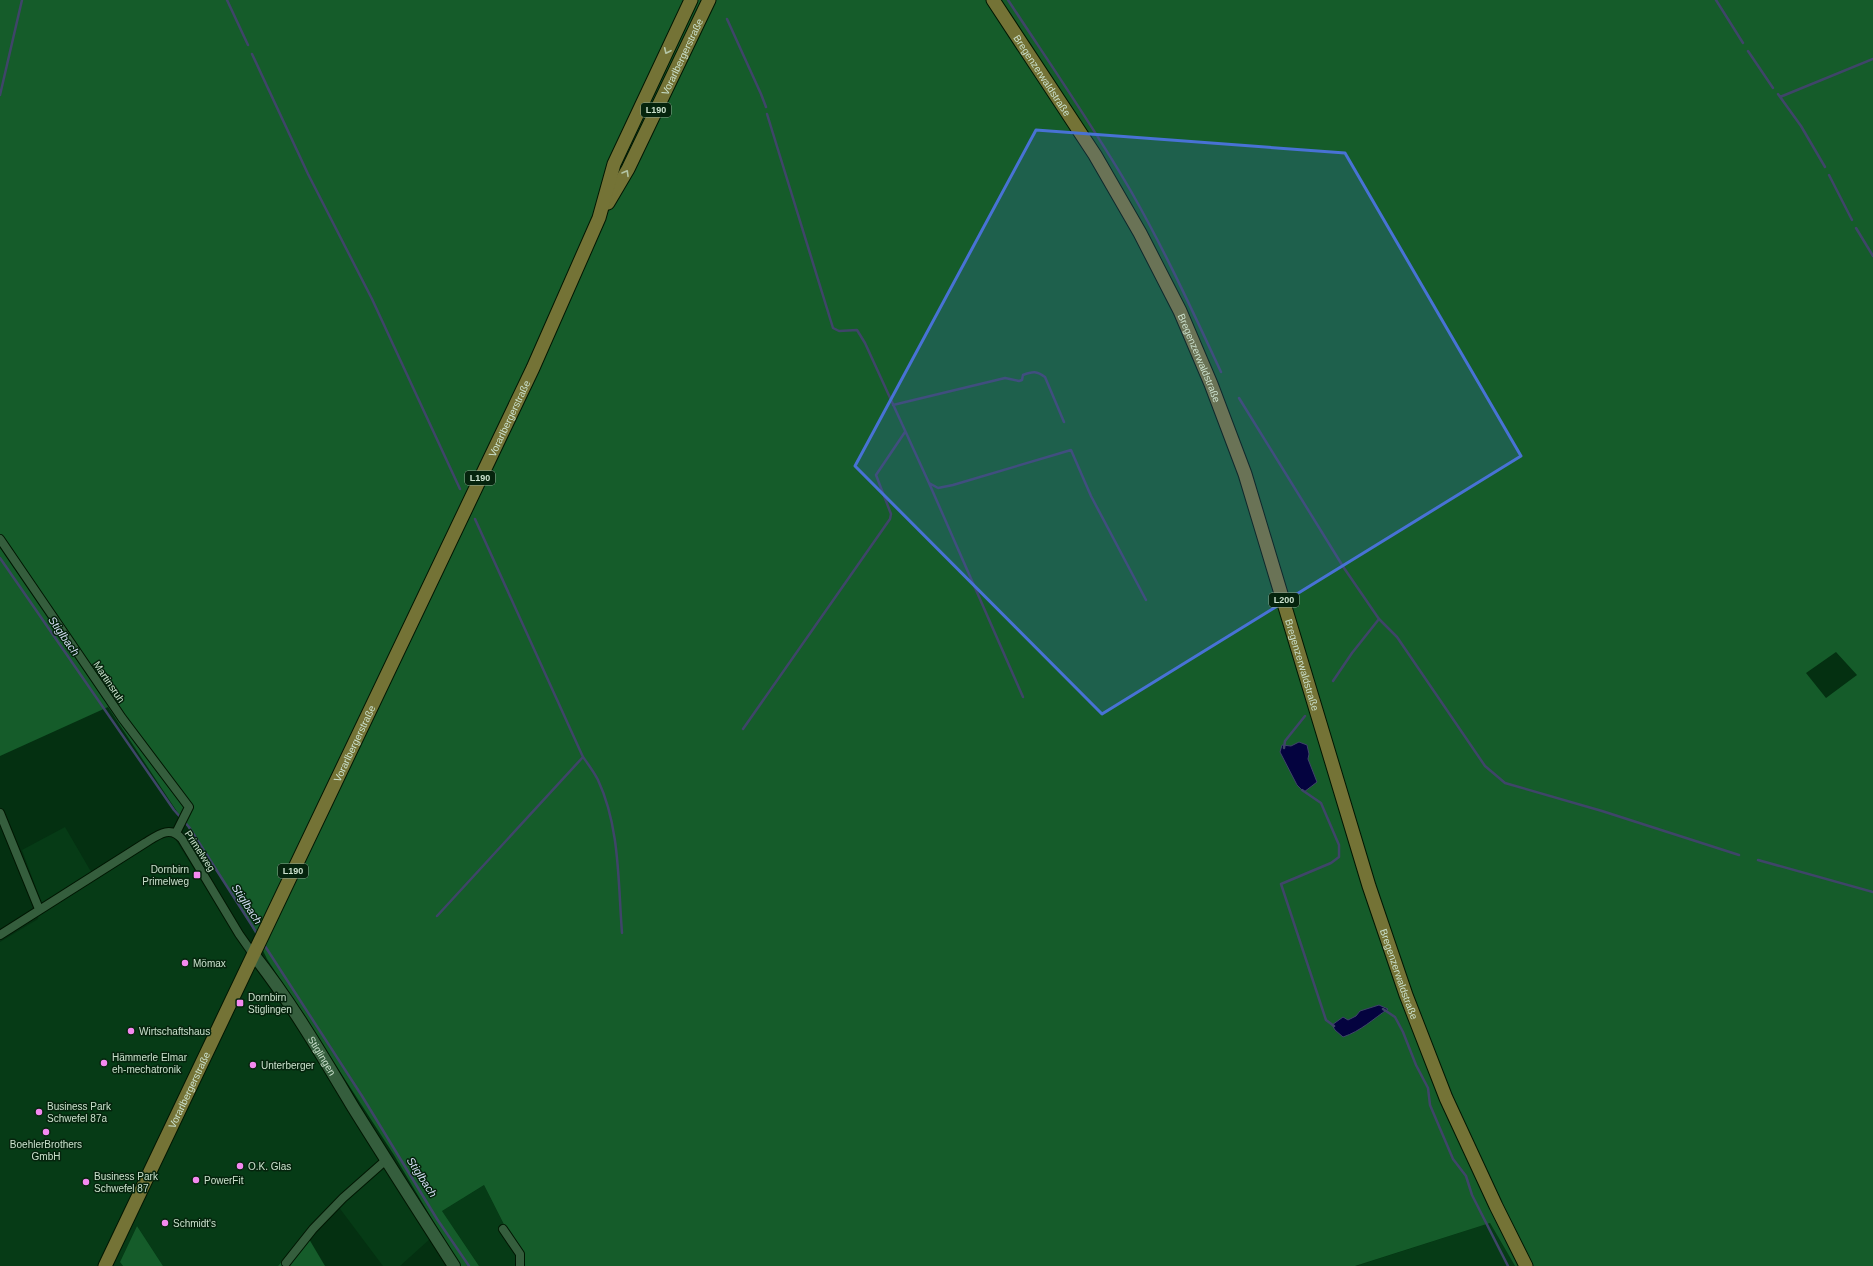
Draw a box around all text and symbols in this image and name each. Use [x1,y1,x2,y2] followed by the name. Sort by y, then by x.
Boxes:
[659,16,705,97] street label: Vorarlbergerstraße
[1012,32,1073,118] street label: Bregenzerwaldstraße
[664,46,672,54] one-way arrow
[641,103,671,117] road number: L190
[621,170,628,177] one-way arrow
[1176,312,1223,404] street label: Bregenzerwaldstraße
[486,378,532,458] street label: Vorarlbergerstraße
[465,471,495,485] road number: L190
[1269,593,1299,607] road number: L200
[46,614,82,658] water label: Stiglbach
[1283,618,1322,712] street label: Bregenzerwaldstraße
[91,659,127,705] street label: Martinsruh
[331,703,377,783] street label: Vorarlbergerstraße
[183,828,217,874] street label: Primelweg
[142,864,189,887] place label: Dornbirn Primelweg
[278,864,308,878] road number: L190
[192,870,202,880] marker: Dornbirn Primelweg
[230,882,264,926] water label: Stiglbach
[1378,927,1420,1021] street label: Bregenzerwaldstraße
[180,958,190,968] marker: Mömax
[193,958,226,969] place label: Mömax
[248,992,292,1015] place label: Dornbirn Stiglingen
[235,998,245,1008] marker: Dornbirn Stiglingen
[126,1026,136,1036] marker: Wirtschaftshaus
[139,1026,210,1037] place label: Wirtschaftshaus
[306,1034,338,1077] street label: Stiglingen
[166,1050,212,1130] street label: Vorarlbergerstraße
[112,1052,188,1075] place label: Hämmerle Elmar eh-mechatronik
[99,1058,109,1068] marker: Hämmerle Elmar eh-mechatronik
[248,1060,258,1070] marker: Unterberger
[261,1060,315,1071] place label: Unterberger
[47,1101,112,1124] place label: Business Park Schwefel 87a
[34,1107,44,1117] marker: Business Park Schwefel 87a
[41,1127,51,1137] marker: BoehlerBrothers GmbH
[10,1139,82,1162] place label: BoehlerBrothers GmbH
[405,1155,439,1199] water label: Stiglbach
[235,1161,245,1171] marker: O.K. Glas
[248,1161,291,1172] place label: O.K. Glas
[94,1171,159,1194] place label: Business Park Schwefel 87
[191,1175,201,1185] marker: PowerFit
[204,1175,244,1186] place label: PowerFit
[81,1177,91,1187] marker: Business Park Schwefel 87
[160,1218,170,1228] marker: Schmidt's
[173,1218,216,1229] place label: Schmidt's

